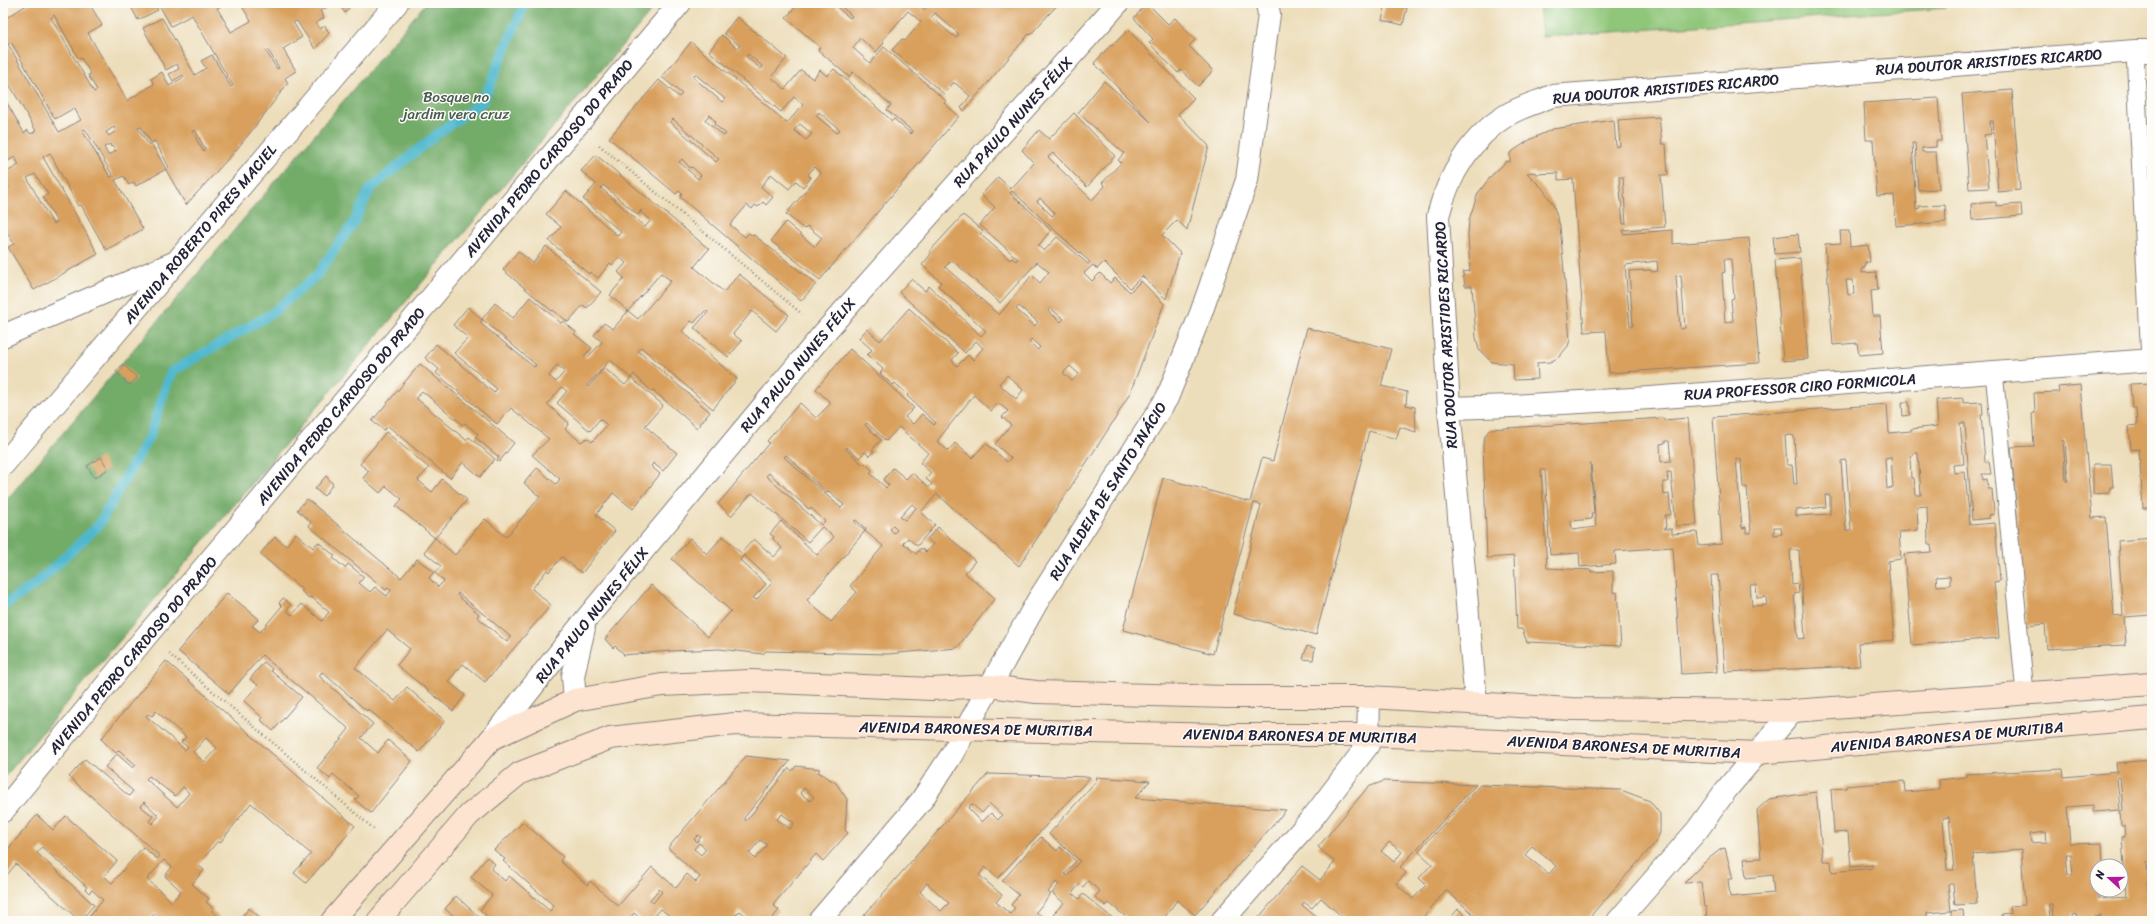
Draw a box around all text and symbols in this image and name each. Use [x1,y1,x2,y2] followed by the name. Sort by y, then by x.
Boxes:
[1875,41,2103,83] street label: RUA DOUTOR ARISTIDES RICARDO
[947,50,1079,194] street label: RUA PAULO NUNES FÉLIX
[457,53,640,264] street label: AVENIDA PEDRO CARDOSO DO PRADO
[1552,66,1780,112] street label: RUA DOUTOR ARISTIDES RICARDO
[400,84,510,127] park label: Bosque no jardim vera cruz
[116,138,283,331] street label: AVENIDA ROBERTO PIRES MACIEL
[1427,221,1465,449] street label: RUA DOUTOR ARISTIDES RICARDO
[734,292,863,438] street label: RUA PAULO NUNES FÉLIX
[249,301,432,512] street label: AVENIDA PEDRO CARDOSO DO PRADO
[1683,366,1917,408] street label: RUA PROFESSOR CIRO FORMICOLA
[1042,396,1174,586] street label: RUA ALDEIA DE SANTO INÁCIO
[529,541,656,689] street label: RUA PAULO NUNES FÉLIX
[41,550,224,761] street label: AVENIDA PEDRO CARDOSO DO PRADO
[858,714,1093,744] street label: AVENIDA BARONESA DE MURITIBA
[1828,714,2065,760] street label: AVENIDA BARONESA DE MURITIBA
[1182,721,1417,751] street label: AVENIDA BARONESA DE MURITIBA
[1506,728,1741,766] street label: AVENIDA BARONESA DE MURITIBA
[2089,858,2129,898] north arrow
[2090,867,2111,882] text: N

